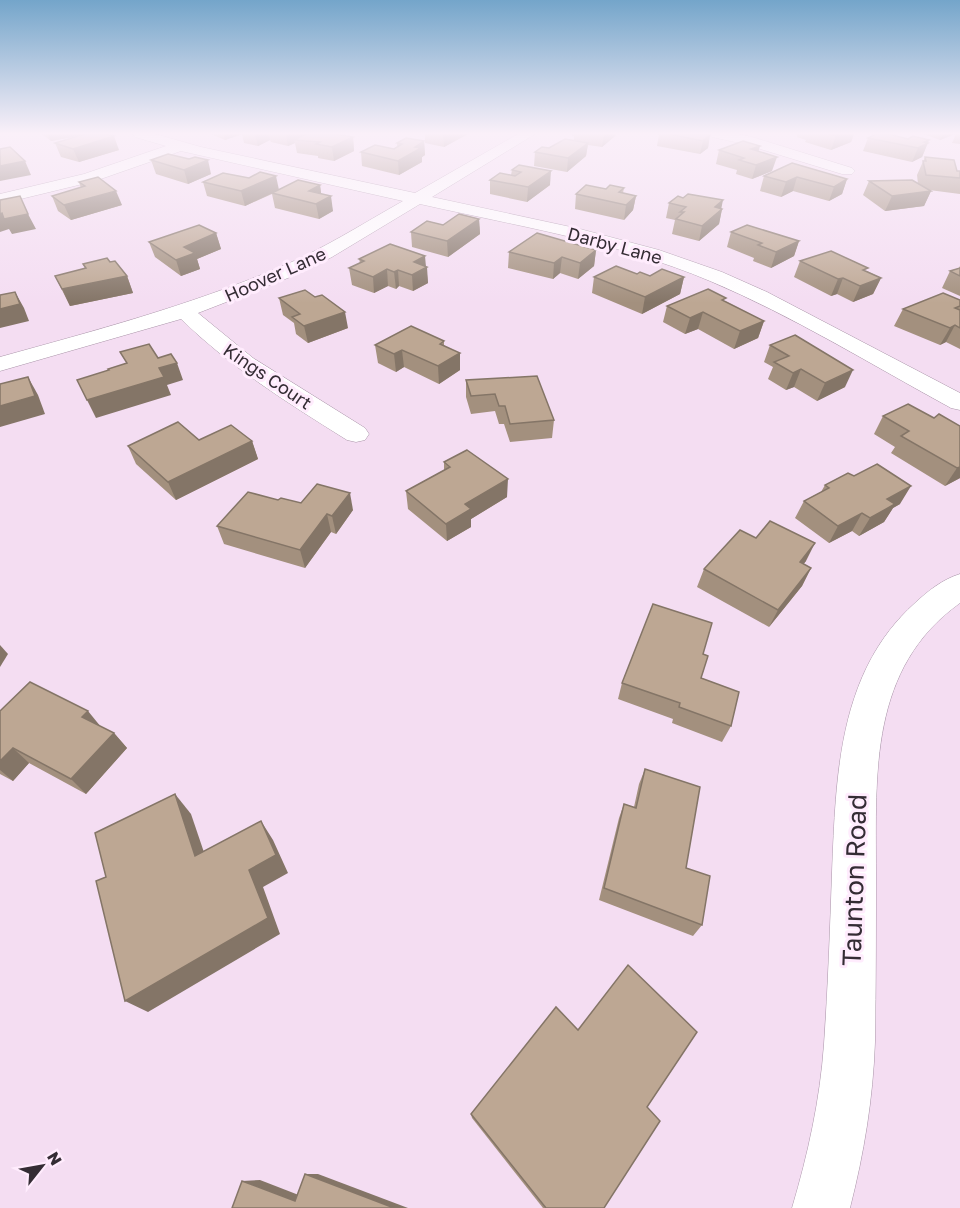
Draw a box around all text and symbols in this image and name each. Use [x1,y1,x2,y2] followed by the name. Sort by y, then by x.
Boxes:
[565,222,665,268] street label: Darby Lane
[221,242,329,306] street label: Hoover Lane
[220,338,316,414] street label: Kings Court
[836,793,872,967] street label: Taunton Road
[12,1136,72,1196] north arrow
[43,1148,67,1169] text: N

